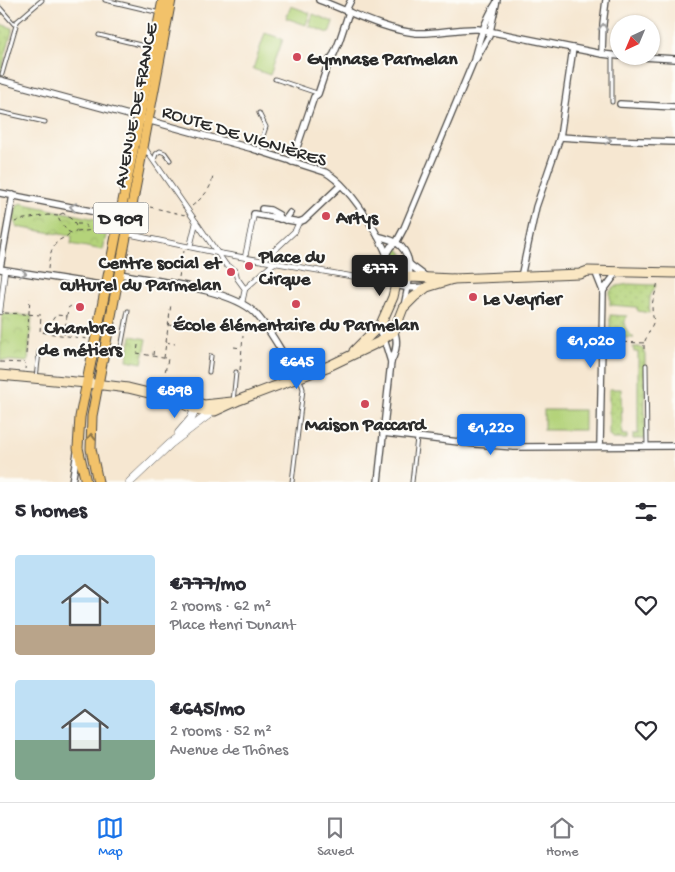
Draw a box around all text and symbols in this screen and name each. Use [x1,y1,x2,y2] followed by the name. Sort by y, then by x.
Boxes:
[610,15,660,65] north arrow
[610,15,660,65] map controls
[110,20,165,190] street label: AVENUE DE FRANCE
[598,23,609,31] one-way arrow
[307,49,458,72] place label: Gymnase Parmelan
[291,51,303,63] marker: Gymnase Parmelan
[159,101,329,173] street label: ROUTE DE VIGNIÈRES
[605,135,613,146] one-way arrow
[94,202,148,234] road number: D 909
[69,203,77,213] one-way arrow
[335,208,379,231] place label: Artys
[320,210,332,222] marker: Artys
[258,247,325,292] place label: Place du Cirque
[60,253,223,298] place label: Centre social et culturel du Parmelan
[350,254,410,297] pin: €777
[243,260,255,272] marker: Place du Cirque
[363,261,397,280] text: €777
[225,266,237,278] marker: Centre social et culturel du Parmelan
[19,268,27,278] one-way arrow
[483,289,564,312] place label: Le Veyrier
[467,291,479,303] marker: Le Veyrier
[290,298,302,310] marker: École élémentaire du Parmelan
[74,301,86,313] marker: Chambre de métiers
[173,315,420,338] place label: École élémentaire du Parmelan
[38,318,123,363] place label: Chambre de métiers
[550,326,632,369] pin: €1,020
[567,333,615,352] text: €1,020
[267,348,327,390] pin: €645
[280,354,314,373] text: €645
[145,376,205,419] pin: €898
[157,383,193,402] text: €898
[359,398,371,410] marker: Maison Paccard
[450,414,532,456] pin: €1,220
[305,415,427,438] place label: Maison Paccard
[468,420,514,439] text: €1,220
[86,432,96,440] one-way arrow
[632,498,660,526] icon: filters
[15,500,87,525] text: 5 homes
[170,573,246,598] text: €777/mo
[55,575,115,635] icon: home
[632,591,660,619] icon: heart
[170,598,271,617] text: 2 rooms · 62 m²
[170,617,295,636] text: Place Henri Dunant
[170,698,245,723] text: €645/mo
[55,700,115,760] icon: home
[632,716,660,744] icon: heart
[170,723,272,742] text: 2 rooms · 52 m²
[170,742,288,761] text: Avenue de Thônes
[96,814,124,861] tab: Map
[317,814,353,861] tab: Saved
[546,814,579,861] tab: Home

